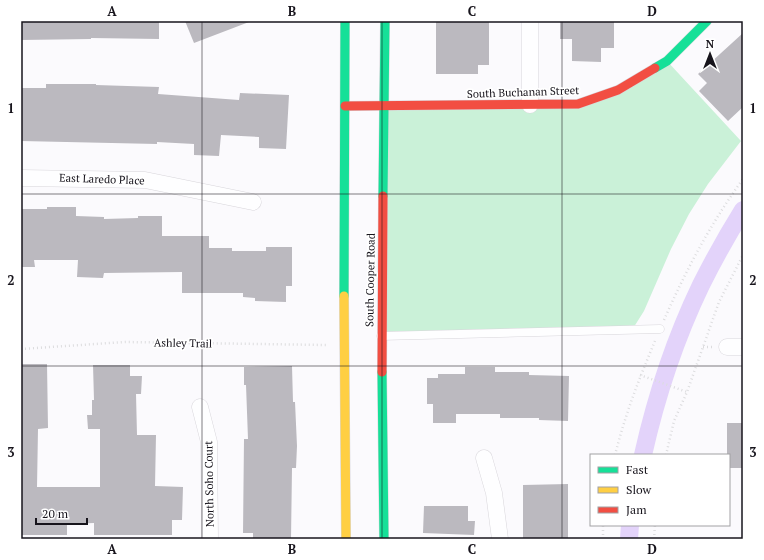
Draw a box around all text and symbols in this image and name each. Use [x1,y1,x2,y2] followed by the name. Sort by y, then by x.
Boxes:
[107,2,117,20] text: A
[288,2,296,20] text: B
[468,2,476,20] text: C
[647,2,657,20] text: D
[690,34,730,74] north arrow
[706,37,715,51] text: N
[467,83,579,101] street label: South Buchanan Street
[7,99,15,117] text: 1
[749,99,757,117] text: 1
[59,171,145,188] street label: East Laredo Place
[362,233,378,327] street label: South Cooper Road
[7,271,15,289] text: 2
[749,271,757,289] text: 2
[154,335,212,351] street label: Ashley Trail
[201,441,217,527] street label: North Soho Court
[7,443,15,461] text: 3
[749,443,757,461] text: 3
[590,454,730,526] legend
[626,462,649,477] text: Fast
[626,482,652,497] text: Slow
[36,500,87,526] scale bar
[626,502,647,517] text: Jam
[42,506,69,521] text: 20 m
[107,540,117,558] text: A
[288,540,296,558] text: B
[468,540,476,558] text: C
[647,540,657,558] text: D

